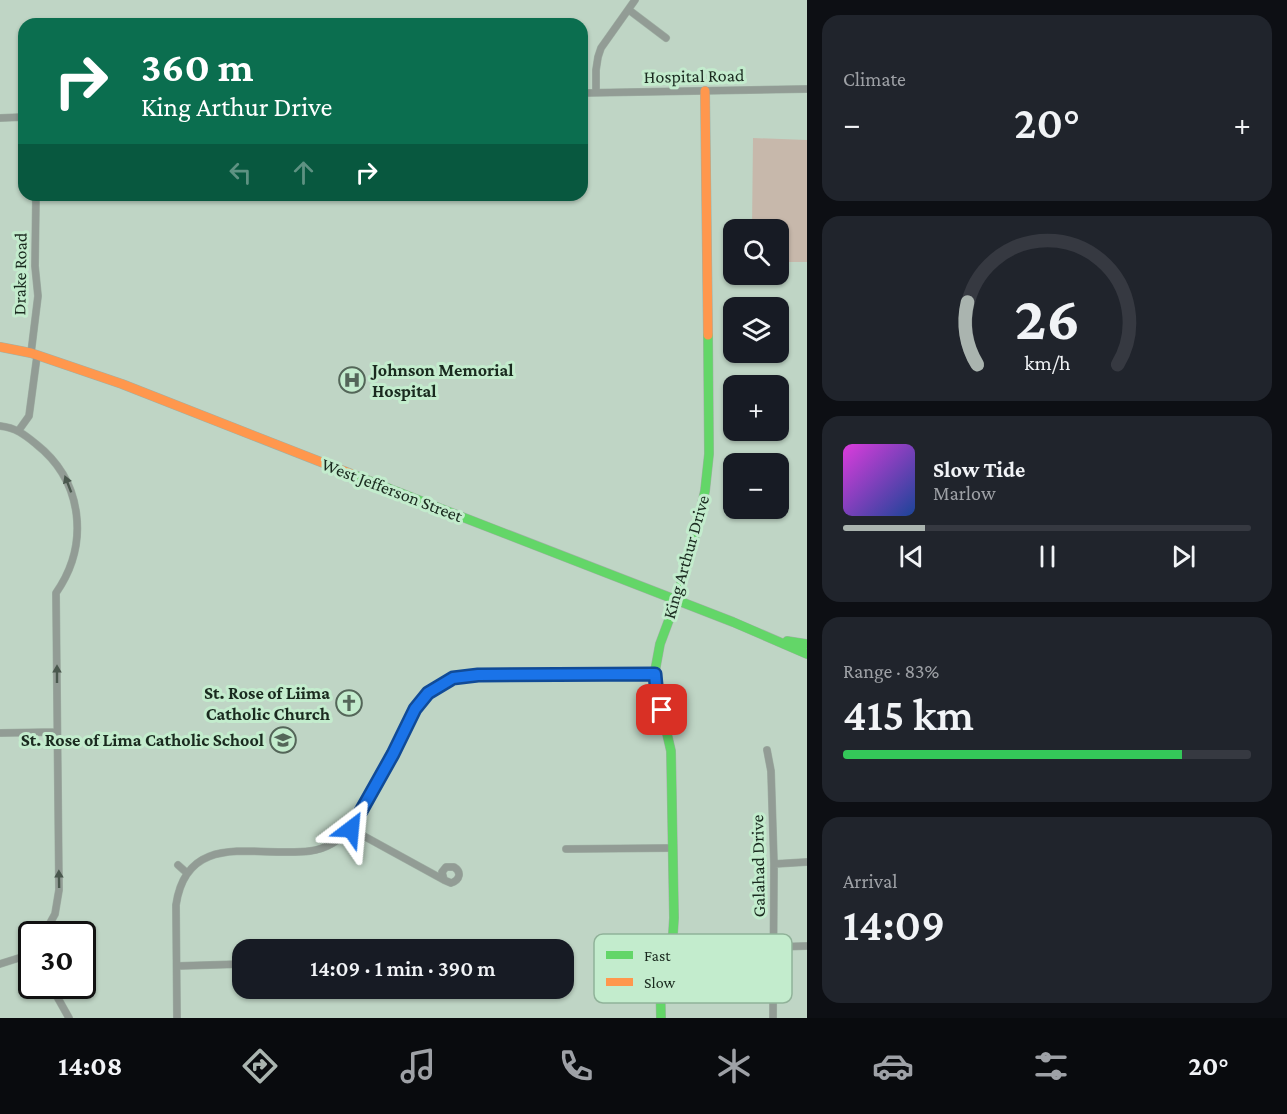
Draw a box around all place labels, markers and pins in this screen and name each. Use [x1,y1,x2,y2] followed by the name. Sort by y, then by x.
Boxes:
[370,360,513,401] place label: Johnson Memorial Hospital
[337,365,367,395] hospital icon: Johnson Memorial Hospital
[204,683,331,724] place label: St. Rose of Liima Catholic Church
[636,684,687,735] pin
[334,688,364,718] church icon: St. Rose of Liima Catholic Church
[268,725,298,755] school or university icon: St. Rose of Lima Catholic School
[21,730,264,750] place label: St. Rose of Lima Catholic School

